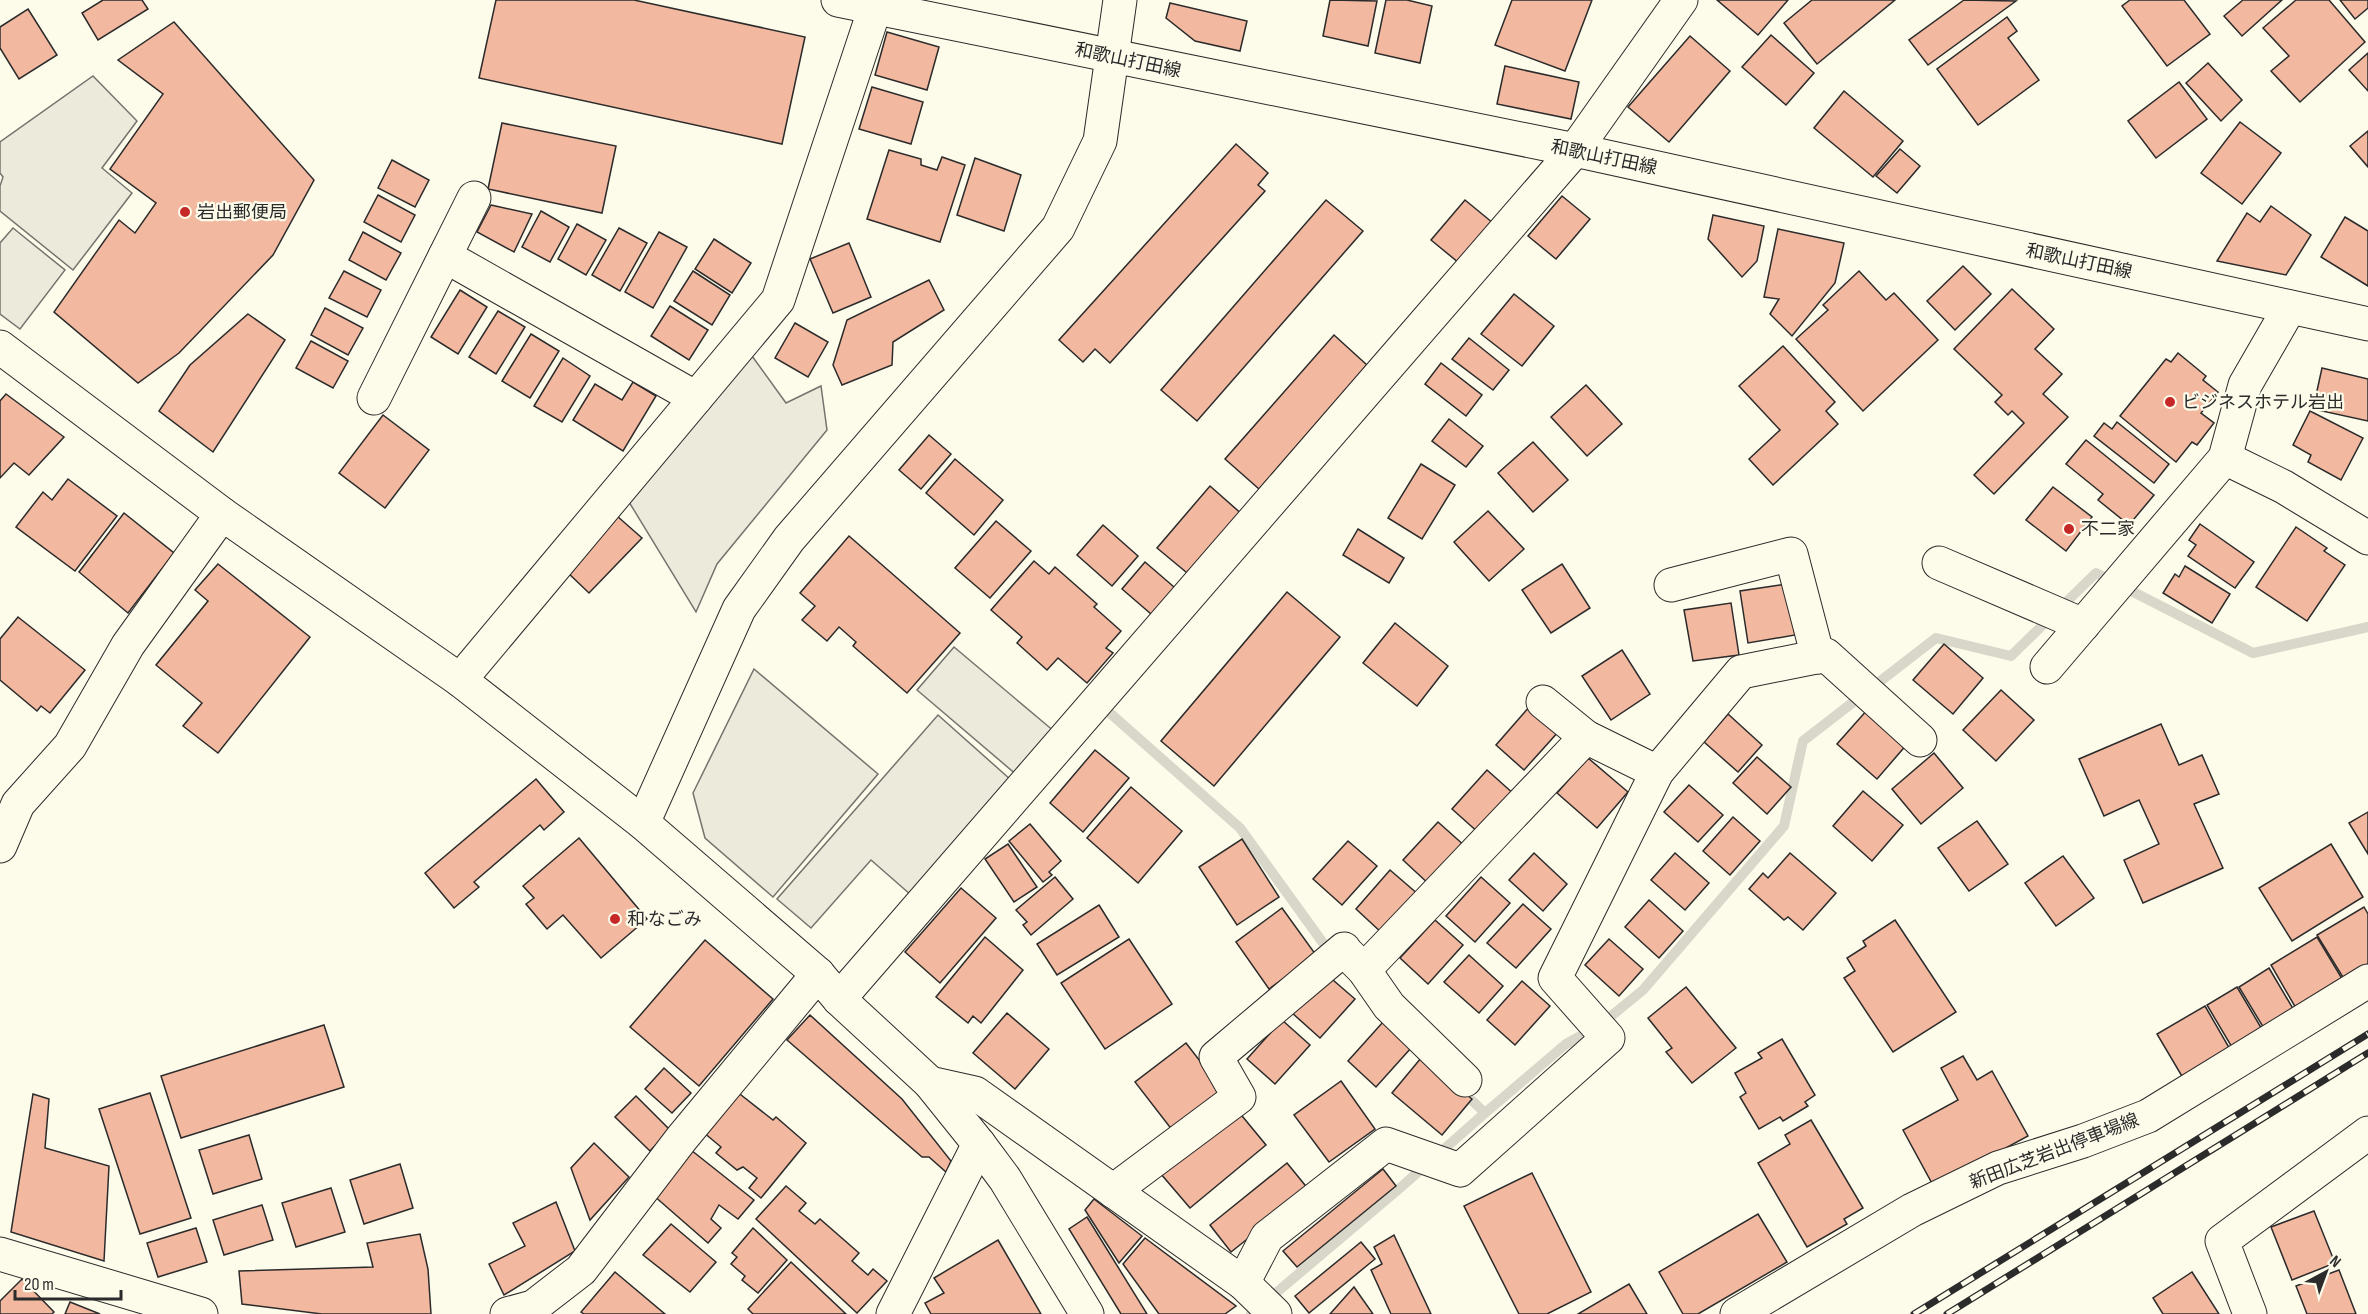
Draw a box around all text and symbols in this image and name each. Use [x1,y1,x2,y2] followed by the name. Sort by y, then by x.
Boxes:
[1073,39,1183,82] street label: 和歌山打田線
[1549,136,1659,179] street label: 和歌山打田線
[197,202,287,223] place label: 岩出郵便局
[178,205,192,219] marker: 岩出郵便局
[2024,240,2134,283] street label: 和歌山打田線
[2182,392,2344,413] place label: ビジネスホテル岩出
[2163,395,2177,409] marker: ビジネスホテル岩出
[2081,519,2135,540] place label: 不二家
[2062,522,2076,536] marker: 不二家
[627,909,702,930] place label: 和 なごみ
[608,912,622,926] marker: 和 なごみ
[1966,1109,2142,1194] street label: 新田広芝岩出停車場線
[2296,1242,2356,1302] north arrow
[2325,1252,2344,1272] text: N
[15,1263,122,1301] scale bar
[24,1274,54,1295] text: 20 m

